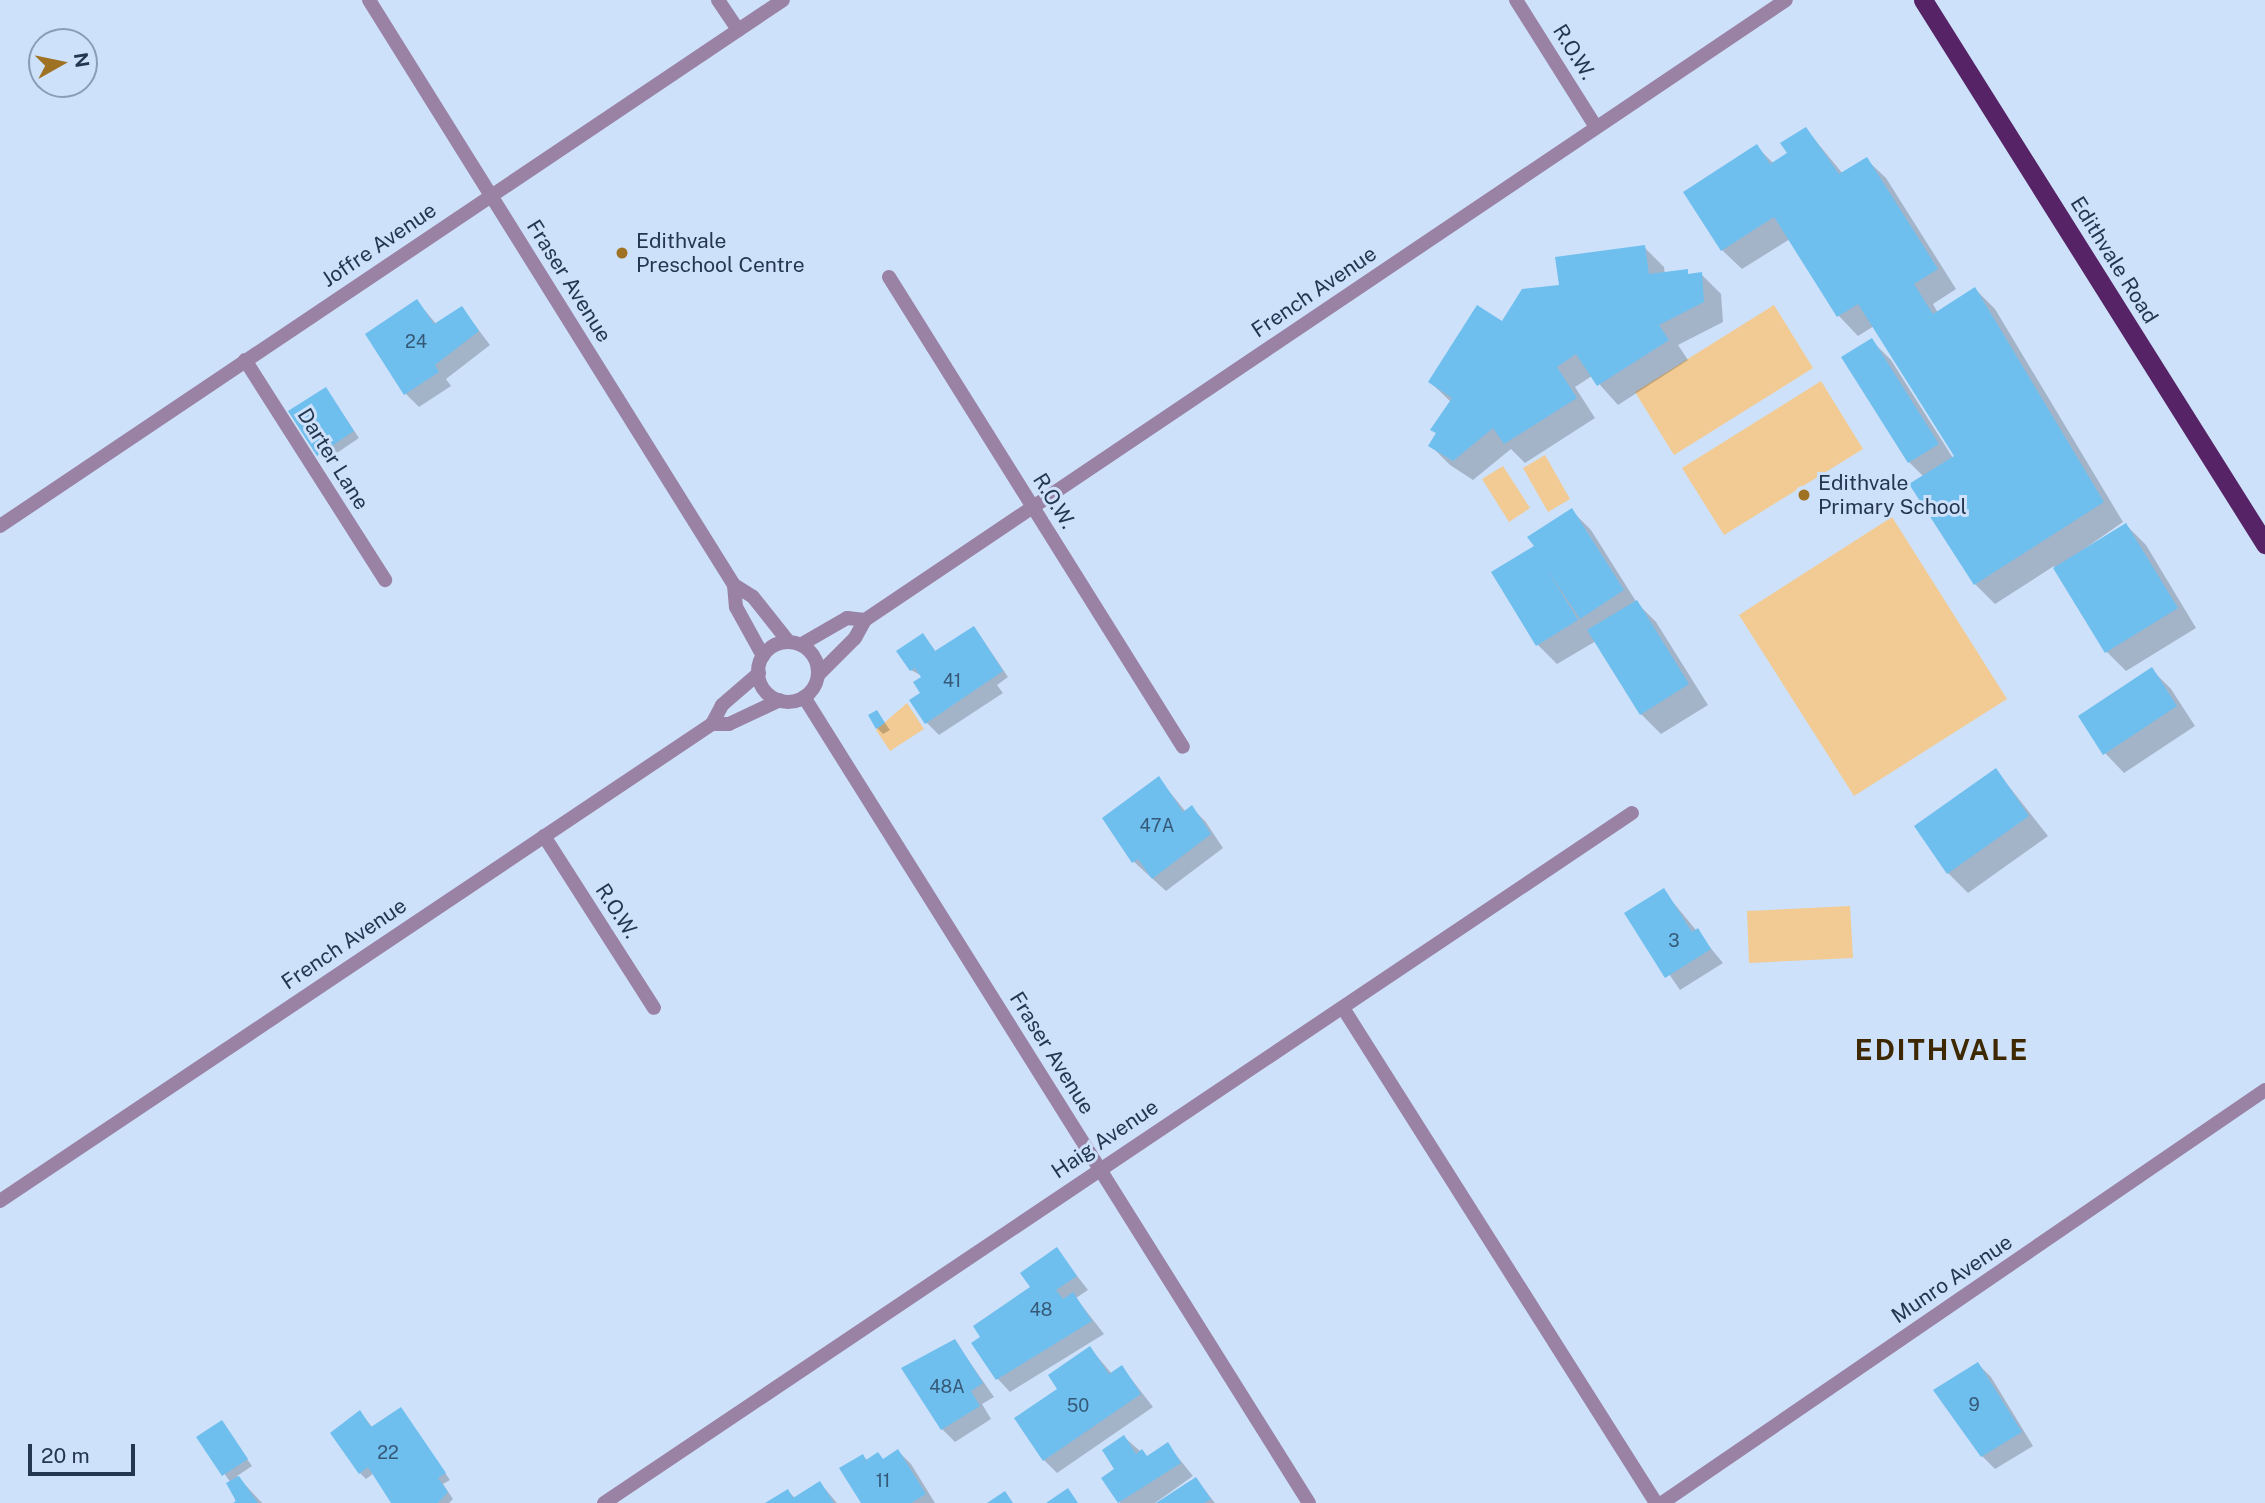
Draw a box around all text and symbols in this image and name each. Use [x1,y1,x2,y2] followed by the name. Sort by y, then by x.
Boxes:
[1547,20,1601,84] street label: R.O.W.
[28,28,98,98] north arrow
[70,51,94,69] text: N
[2065,192,2163,328] street label: Edithvale Road
[317,197,441,293] street label: Joffre Avenue
[521,215,617,347] street label: Fraser Avenue
[636,228,805,278] place label: Edithvale Preschool Centre
[1247,241,1381,343] street label: French Avenue
[614,245,630,261] marker: Edithvale Preschool Centre
[405,331,427,353] house number: 24
[292,404,374,514] street label: Darter Lane
[1027,469,1081,533] street label: R.O.W.
[1818,470,1967,520] place label: Edithvale Primary School
[1796,487,1812,503] marker: Edithvale Primary School
[943,670,961,692] house number: 41
[1140,815,1174,837] house number: 47A
[590,879,644,943] street label: R.O.W.
[277,893,411,995] street label: French Avenue
[1668,930,1680,952] house number: 3
[1004,987,1100,1119] street label: Fraser Avenue
[1856,1033,2028,1067] district label: EDITHVALE
[1047,1094,1163,1184] street label: Haig Avenue
[1887,1229,2017,1329] street label: Munro Avenue
[1030,1299,1052,1321] house number: 48
[929,1376,965,1398] house number: 48A
[1968,1394,1980,1416] house number: 9
[1067,1395,1089,1417] house number: 50
[32,1430,138,1474] scale bar
[377,1442,399,1464] house number: 22
[41,1443,90,1468] text: 20 m
[876,1470,890,1492] house number: 11

